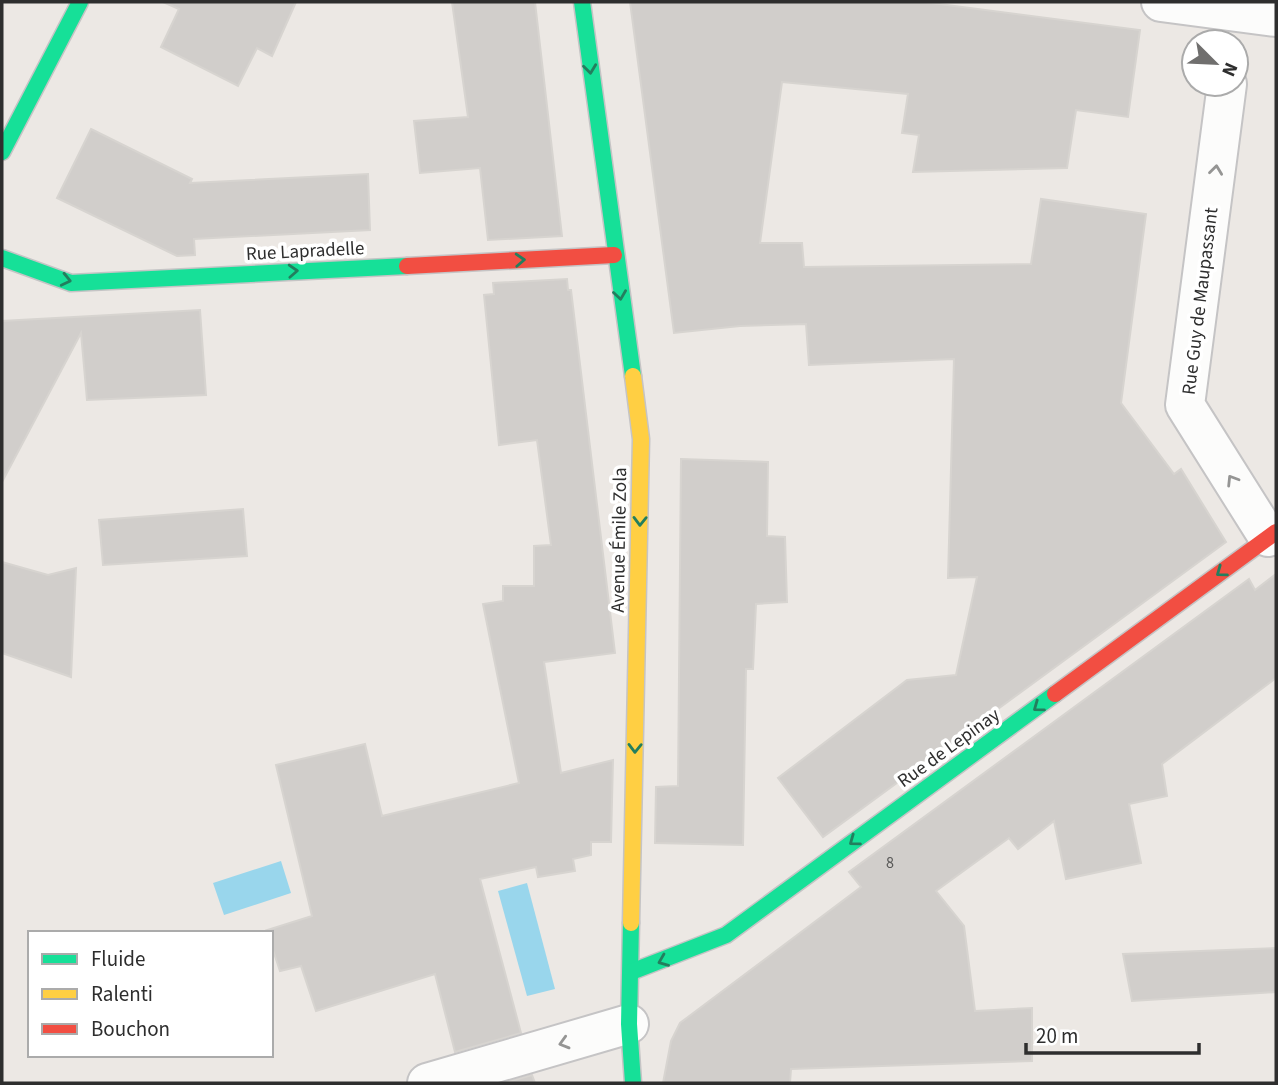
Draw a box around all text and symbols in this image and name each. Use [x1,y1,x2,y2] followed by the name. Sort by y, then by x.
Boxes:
[1180,28,1250,98] north arrow
[1214,58,1244,81] text: N
[583,64,598,75] one-way arrow
[1208,164,1223,175] one-way arrow
[1176,205,1225,397] street label: Rue Guy de Maupassant
[245,235,365,268] street label: Rue Lapradelle
[515,252,526,267] one-way arrow
[288,264,299,279] one-way arrow
[60,271,72,286] one-way arrow
[612,289,627,301] one-way arrow
[605,467,634,613] street label: Avenue Émile Zola
[1227,474,1240,487] one-way arrow
[632,516,648,527] one-way arrow
[1216,564,1229,576] one-way arrow
[1033,698,1046,711] one-way arrow
[892,702,1006,795] street label: Rue de Lepinay
[628,743,643,754] one-way arrow
[850,833,862,845] one-way arrow
[886,852,894,874] house number: 8
[28,931,273,1057] legend
[91,944,145,974] text: Fluide
[657,953,669,967] one-way arrow
[91,979,153,1009] text: Ralenti
[1026,1012,1199,1056] scale bar
[91,1014,170,1044] text: Bouchon
[1036,1021,1078,1051] text: 20 m
[558,1035,570,1050] one-way arrow

